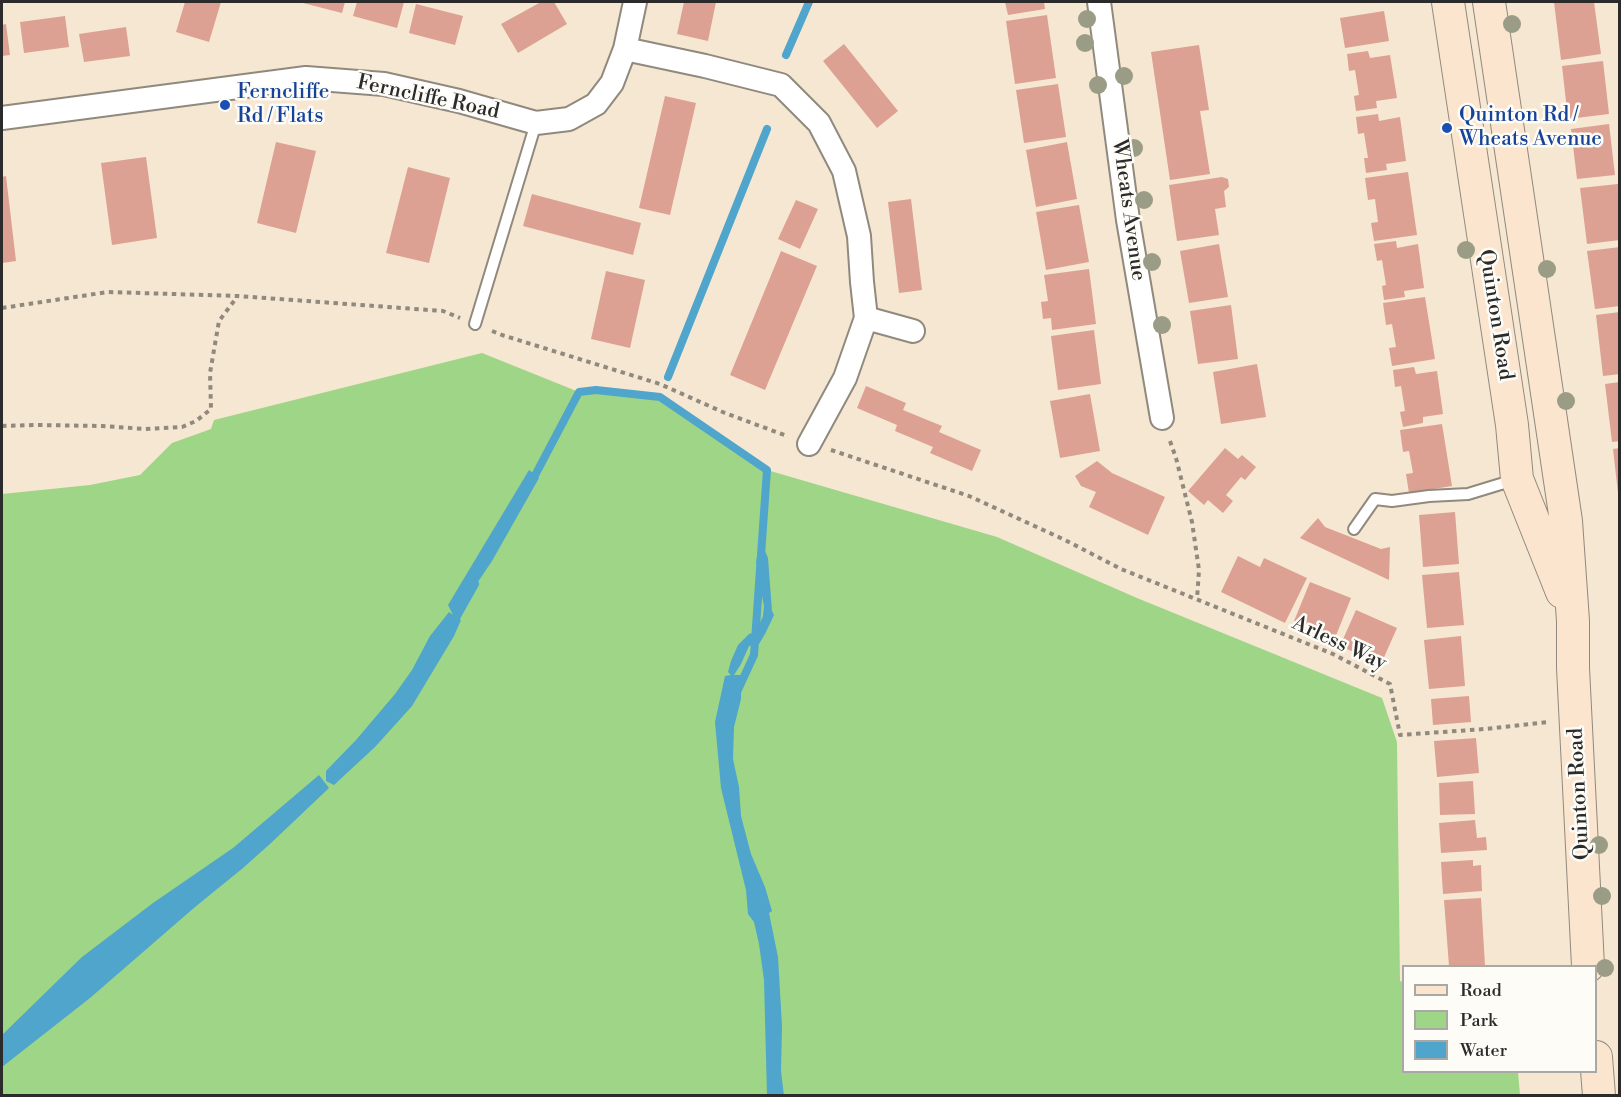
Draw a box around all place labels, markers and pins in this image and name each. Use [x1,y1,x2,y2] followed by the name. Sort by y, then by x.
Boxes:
[237,80,329,130] place label: Ferncliffe Rd / Flats
[218,98,232,112] marker: Ferncliffe Rd / Flats
[1459,103,1602,153] place label: Quinton Rd / Wheats Avenue
[1440,121,1454,135] marker: Quinton Rd / Wheats Avenue

